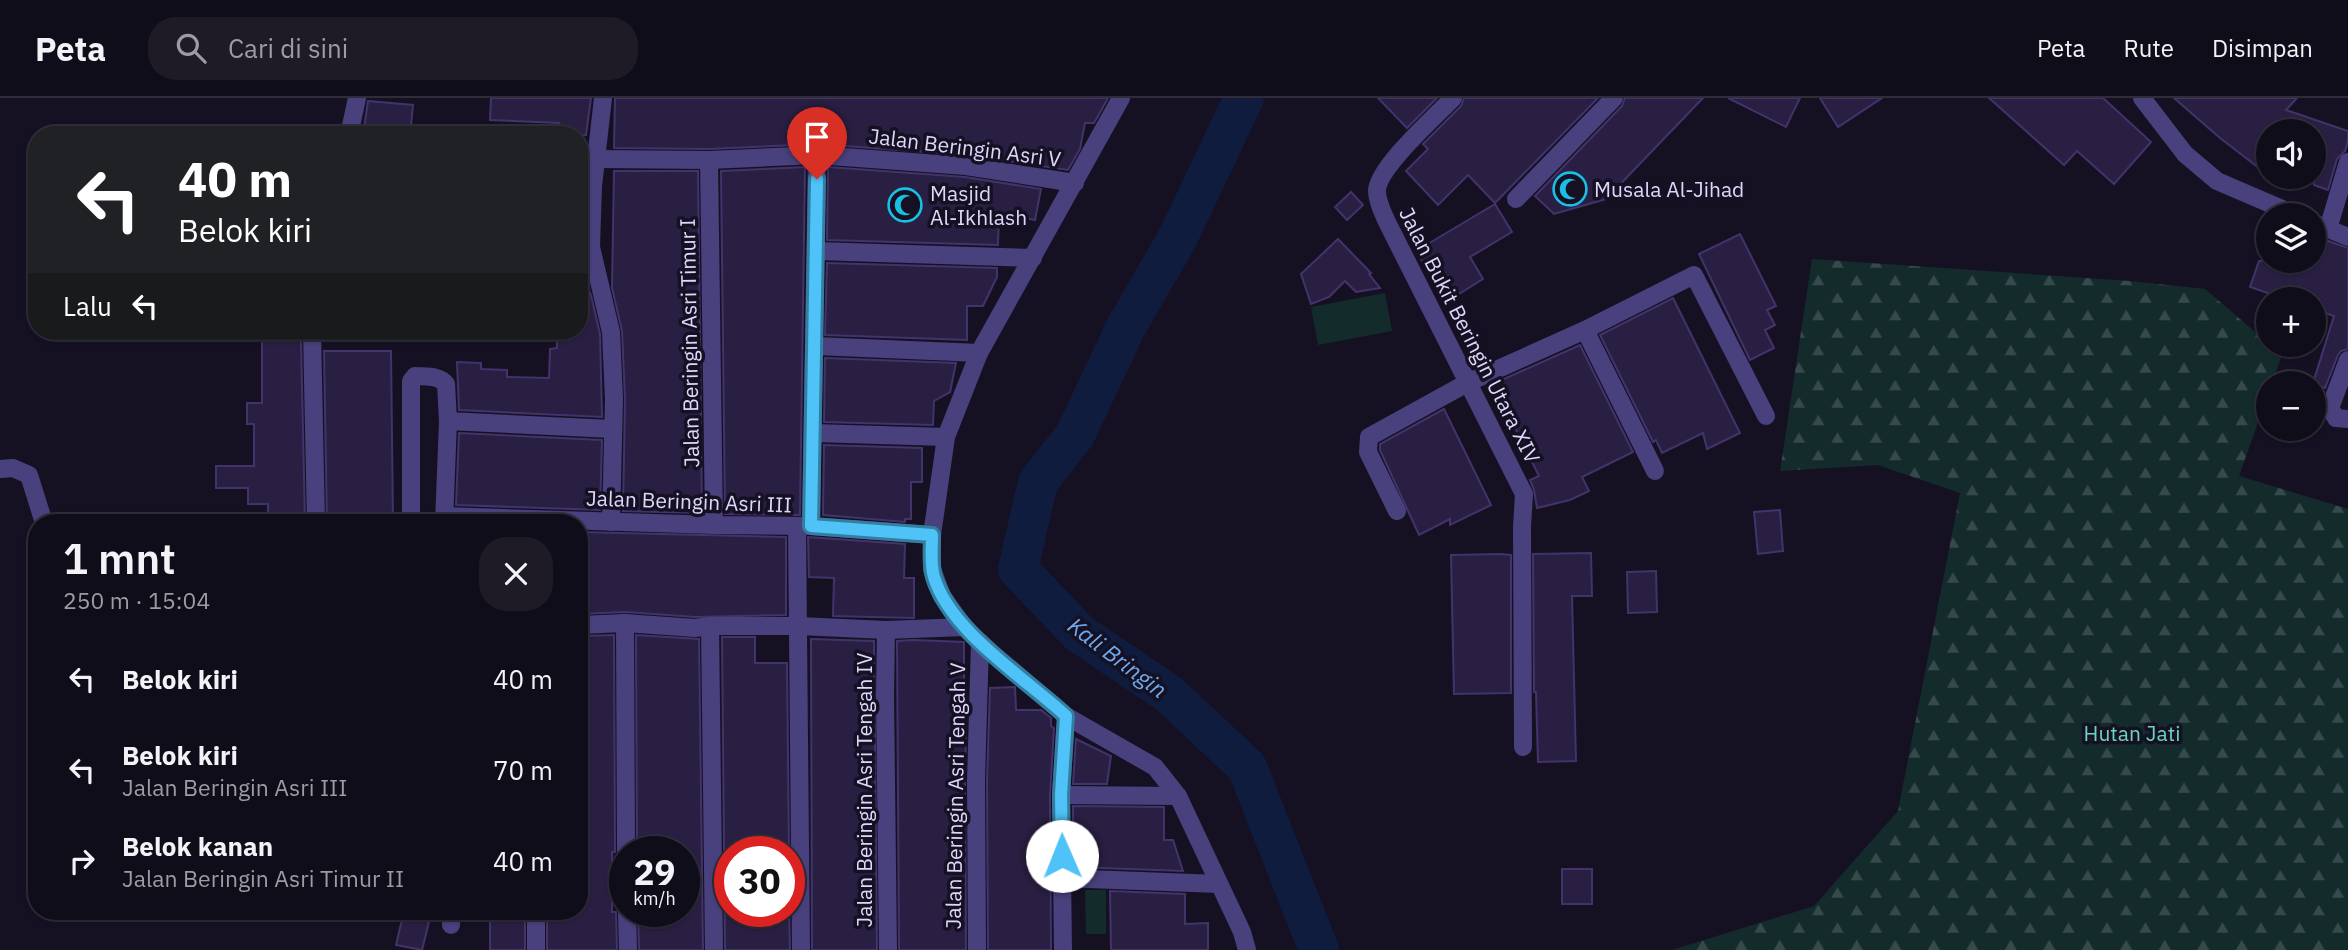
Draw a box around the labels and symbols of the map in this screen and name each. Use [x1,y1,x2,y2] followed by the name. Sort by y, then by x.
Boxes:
[787,107,847,179] pin
[867,121,1063,173] street label: Jalan Beringin Asri V
[1551,170,1589,208] mosque icon: Musala Al-Jihad
[1594,175,1744,203] place label: Musala Al-Jihad
[930,179,1027,231] place label: Masjid Al-Ikhlash
[886,186,924,224] mosque icon: Masjid Al-Ikhlash
[1393,202,1547,468] street label: Jalan Bukit Beringin Utara XIV
[673,218,705,468] street label: Jalan Beringin Asri Timur I
[586,483,792,519] street label: Jalan Beringin Asri III
[1062,610,1174,704] water label: Kali Bringin
[850,652,878,928] street label: Jalan Beringin Asri Tengah IV
[939,662,971,930] street label: Jalan Beringin Asri Tengah V
[2084,719,2180,747] park label: Hutan Jati
[1025,819,1099,893] position arrow
[714,836,805,927] speed limit sign: 30

